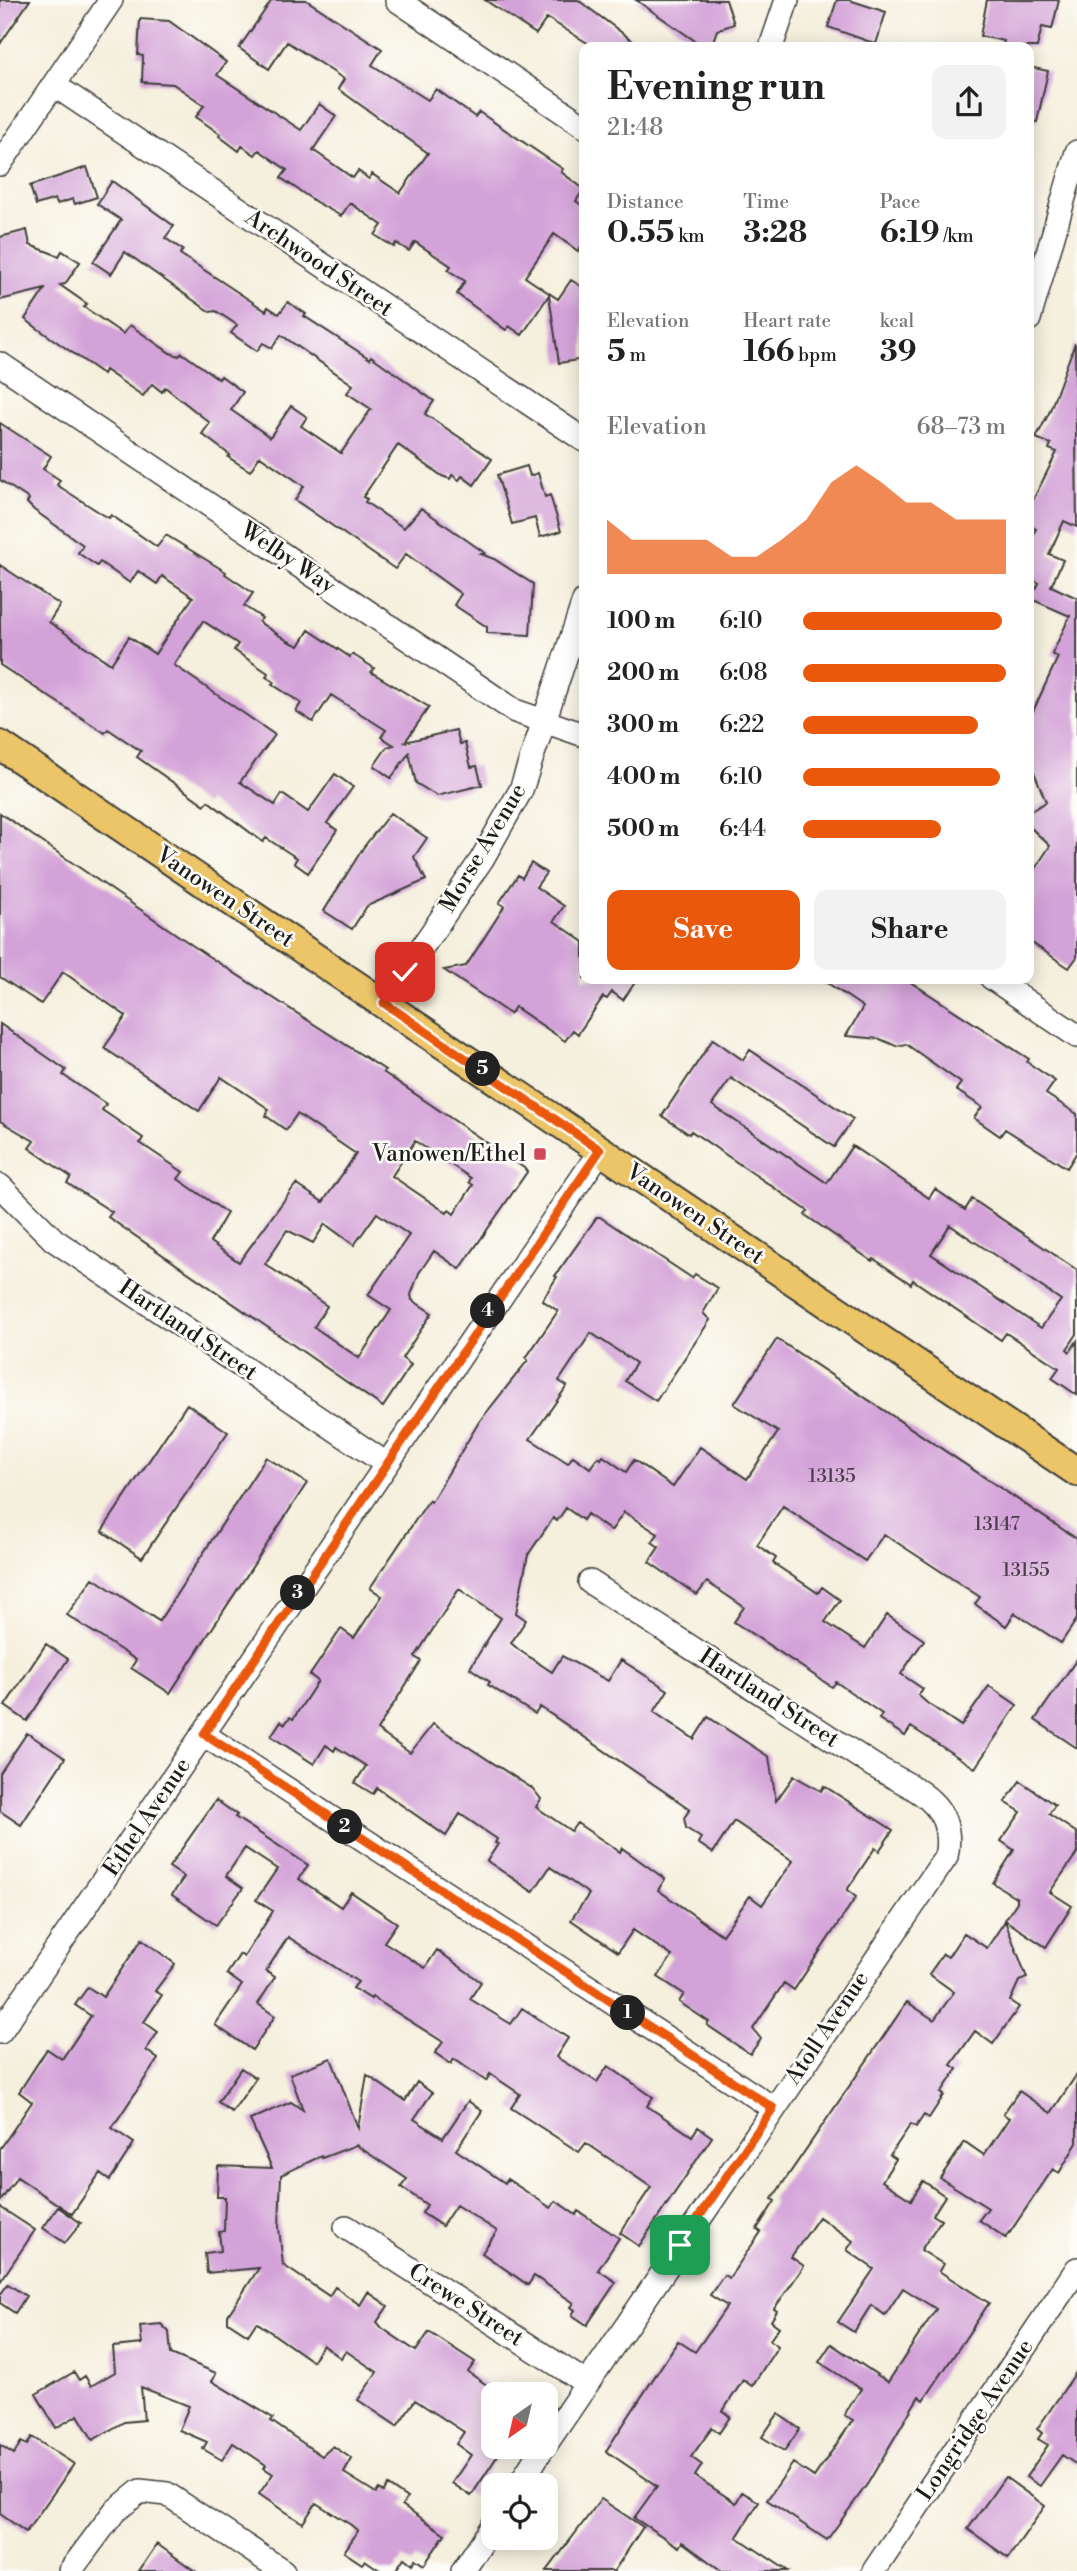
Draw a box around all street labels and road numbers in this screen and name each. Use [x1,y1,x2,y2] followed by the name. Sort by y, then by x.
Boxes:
[239,203,398,323] street label: Archwood Street
[234,515,342,600] street label: Welby Way
[434,778,532,918] street label: Morse Avenue
[150,840,299,954] street label: Vanowen Street
[620,1157,769,1271] street label: Vanowen Street
[113,1273,263,1387] street label: Hartland Street
[694,1642,844,1754] street label: Hartland Street
[97,1752,197,1882] street label: Ethel Avenue
[778,1966,875,2091] street label: Atoll Avenue
[403,2257,529,2353] street label: Crewe Street
[910,2334,1040,2506] street label: Longridge Avenue

